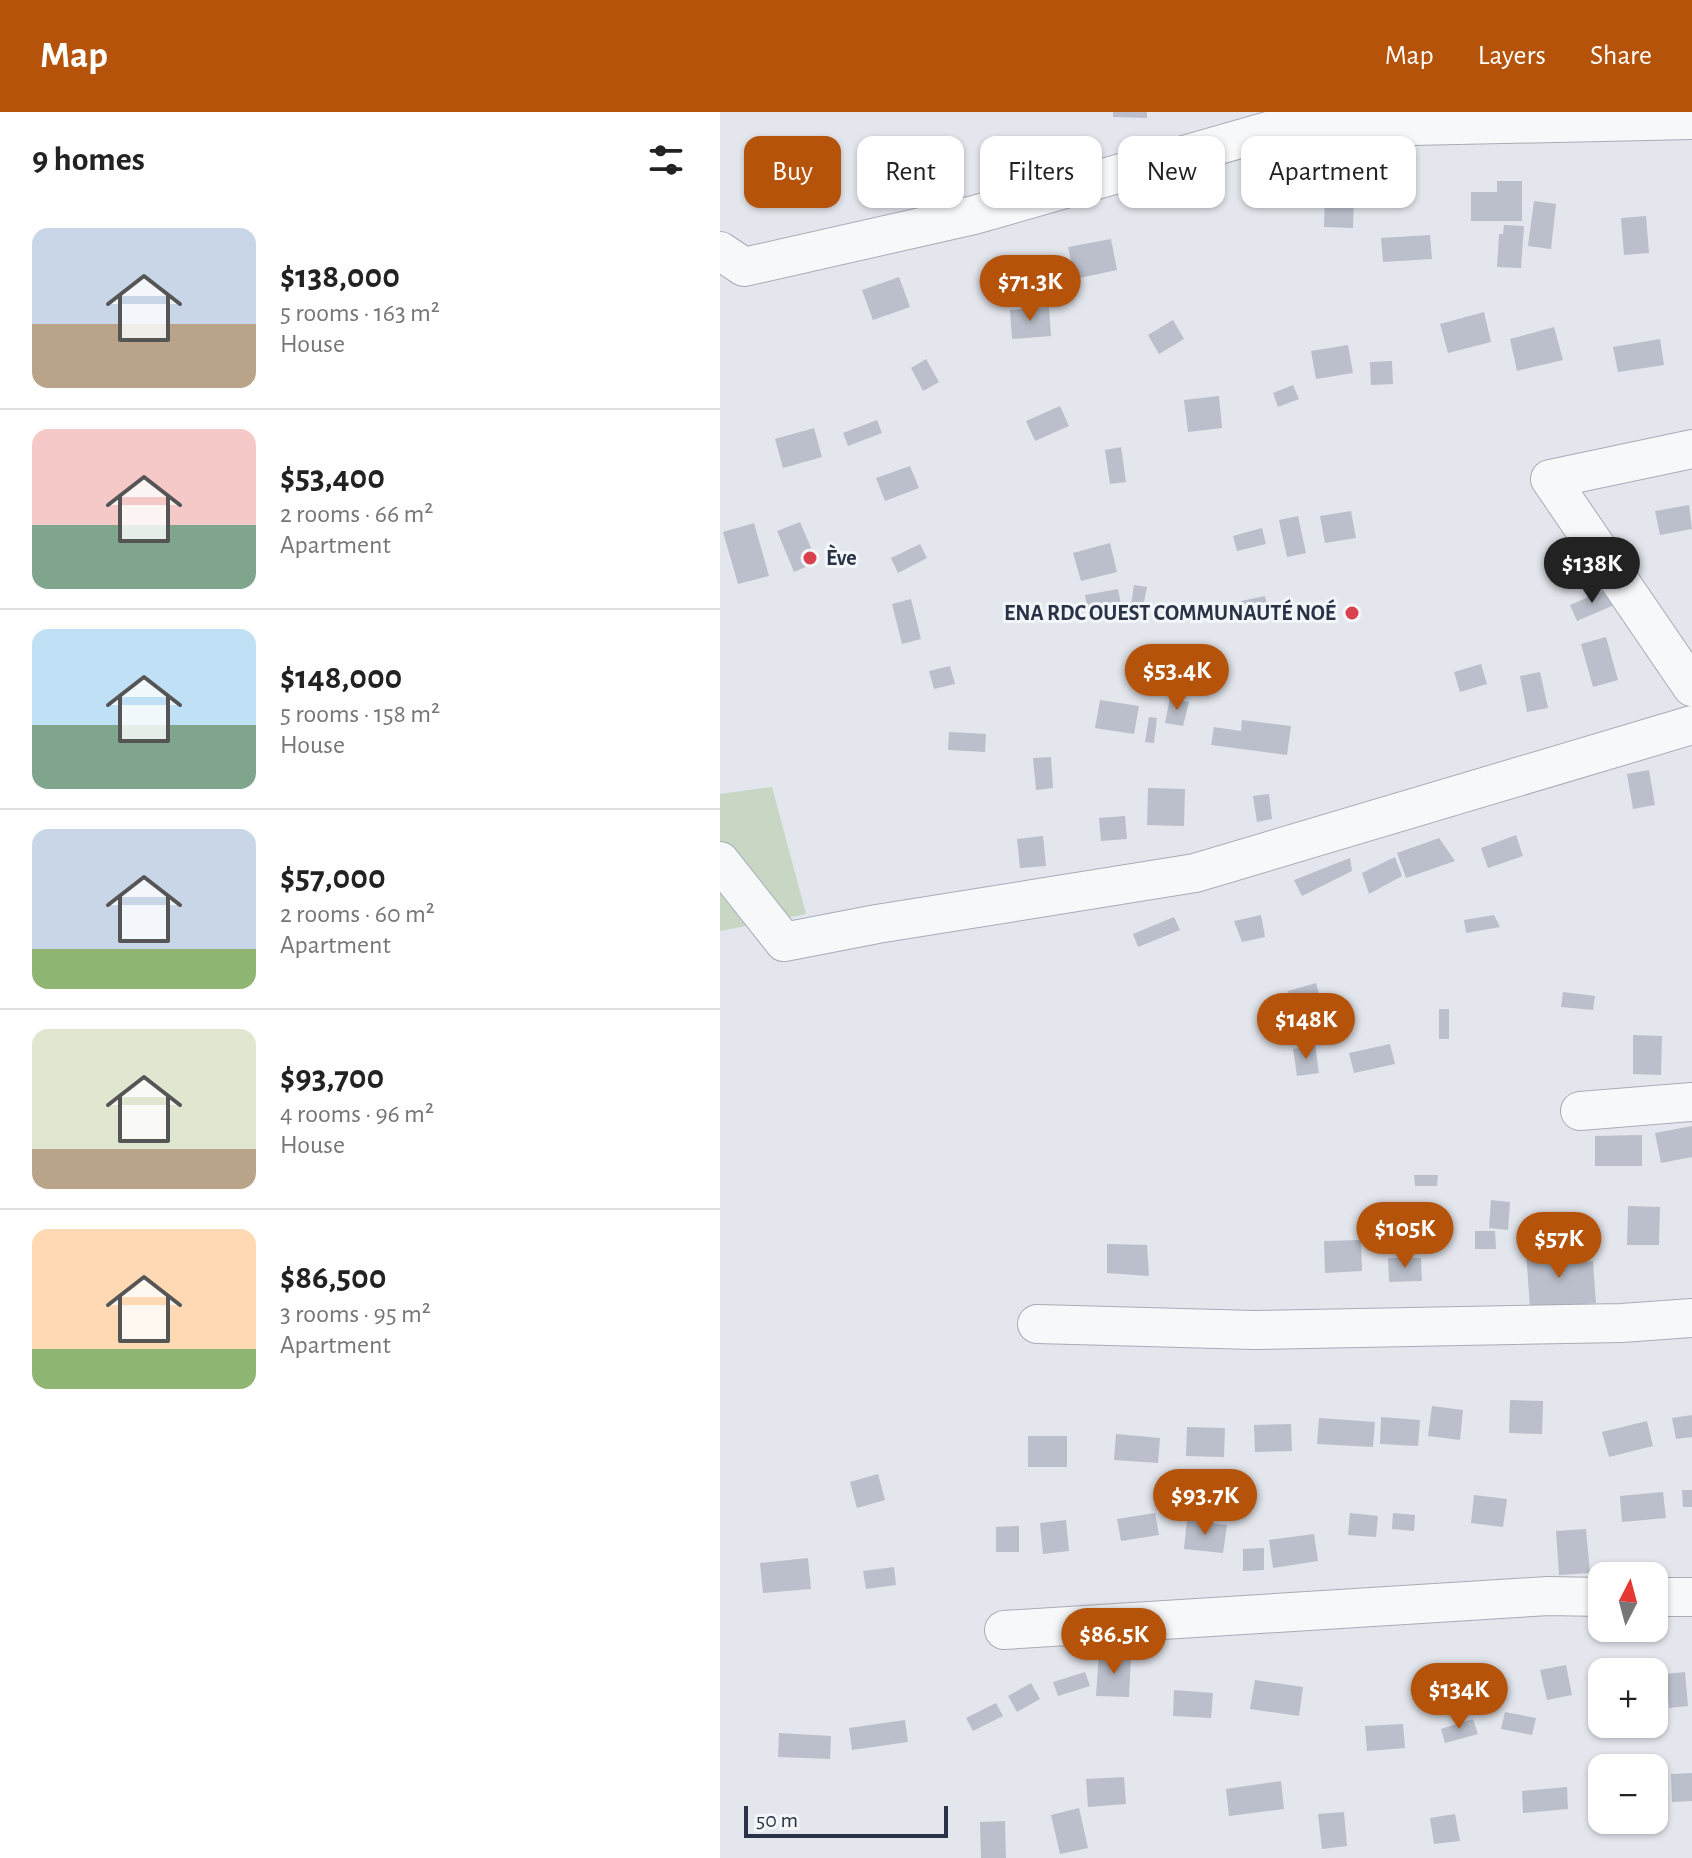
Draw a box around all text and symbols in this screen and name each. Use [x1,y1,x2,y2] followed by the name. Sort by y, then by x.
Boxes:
[40,37,108,75] text: Map
[1385,42,1434,70] text: Map
[1478,42,1546,70] text: Layers
[1590,42,1652,70] text: Share
[744,136,841,208] chip: Buy
[857,136,964,208] chip: Rent
[980,136,1102,208] chip: Filters
[1118,136,1225,208] chip: New
[1241,136,1416,208] chip: Apartment
[644,138,688,182] icon: filters
[32,143,145,177] text: 9 homes
[965,255,1095,323] pin: $71.3K
[96,260,192,356] icon: home
[280,260,400,294] text: $138,000
[998,268,1062,294] text: $71.3K
[280,300,440,326] text: 5 rooms · 163 m²
[280,331,345,357] text: House
[96,461,192,557] icon: home
[280,461,385,495] text: $53,400
[280,501,433,527] text: 2 rooms · 66 m²
[280,532,391,558] text: Apartment
[1536,537,1648,605] pin: $138K
[826,544,857,569] place label: Ève
[801,549,819,567] marker: Ève
[1562,550,1622,576] text: $138K
[1004,599,1336,624] place label: ENA RDC OUEST COMMUNAUTÉ NOÉ
[1343,604,1361,622] marker: ENA RDC OUEST COMMUNAUTÉ NOÉ
[1112,644,1242,712] pin: $53.4K
[1143,657,1211,683] text: $53.4K
[96,661,192,757] icon: home
[280,661,402,695] text: $148,000
[280,701,440,727] text: 5 rooms · 158 m²
[280,732,345,758] text: House
[96,861,192,957] icon: home
[280,861,386,895] text: $57,000
[280,901,435,927] text: 2 rooms · 60 m²
[280,932,391,958] text: Apartment
[1250,993,1362,1061] pin: $148K
[1275,1006,1337,1032] text: $148K
[96,1061,192,1157] icon: home
[280,1061,384,1095] text: $93,700
[280,1101,434,1127] text: 4 rooms · 96 m²
[280,1132,345,1158] text: House
[1349,1202,1461,1270] pin: $105K
[1512,1212,1606,1280] pin: $57K
[1374,1215,1436,1241] text: $105K
[1534,1225,1584,1251] text: $57K
[96,1261,192,1357] icon: home
[280,1261,386,1295] text: $86,500
[280,1301,431,1327] text: 3 rooms · 95 m²
[280,1332,391,1358] text: Apartment
[1140,1469,1270,1537] pin: $93.7K
[1171,1482,1239,1508] text: $93.7K
[1588,1562,1668,1642] north arrow
[1588,1562,1668,1834] map controls
[1049,1608,1179,1676] pin: $86.5K
[1079,1621,1149,1647] text: $86.5K
[1588,1658,1668,1738] button: +
[1403,1663,1515,1731] pin: $134K
[1429,1676,1489,1702] text: $134K
[1588,1754,1668,1834] button: −
[744,1802,948,1838] scale bar
[756,1809,798,1831] text: 50 m

